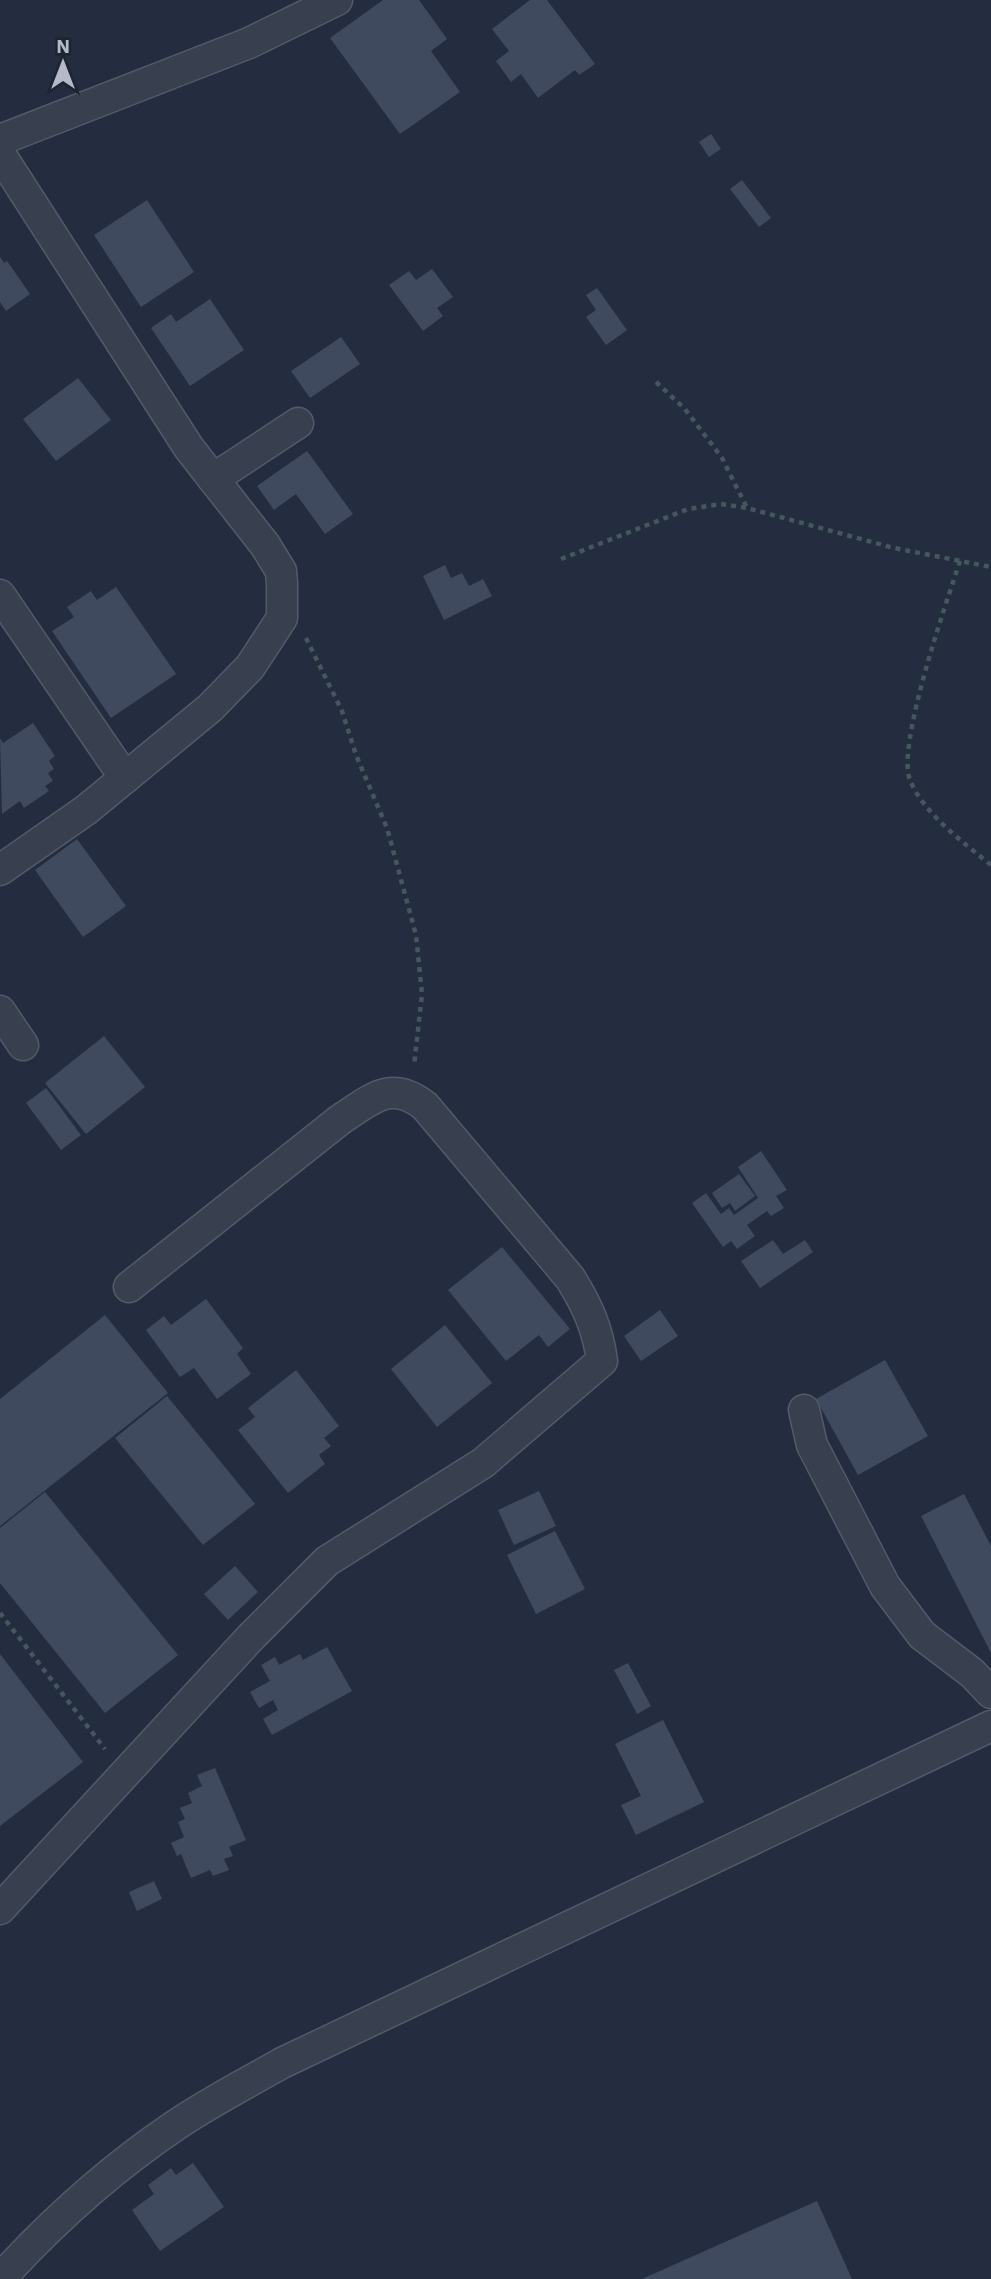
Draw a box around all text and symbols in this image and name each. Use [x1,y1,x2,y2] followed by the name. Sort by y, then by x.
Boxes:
[28,28,98,98] north arrow
[56,34,70,58] text: N

